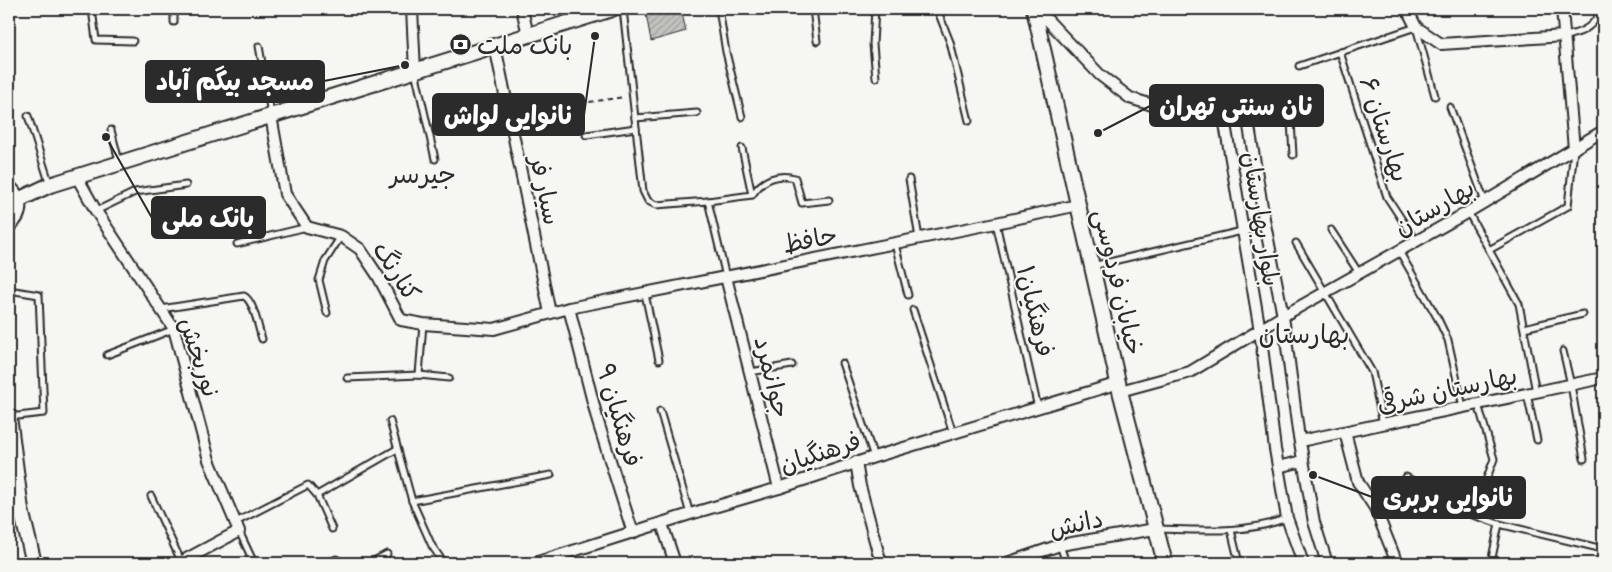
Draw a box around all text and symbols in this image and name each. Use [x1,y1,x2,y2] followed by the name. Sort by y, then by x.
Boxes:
[477,30,572,62] place label: بانک ملت
[449,33,473,57] bank icon: بانک ملت
[146,61,324,102] callout: مسجد بیگم آباد
[156,65,314,101] text: مسجد بیگم آباد
[1352,73,1416,186] street label: بهارستان ۶
[1150,85,1323,126] callout: نان سنتی تهران
[1159,90,1313,123] text: نان سنتی تهران
[433,94,584,135] callout: نانوایی لواش
[444,99,574,132] text: نانوایی لواش
[1235,150,1287,289] street label: بلوار بهارستان
[522,151,568,228] street label: سیار فر
[388,158,456,191] district label: جیرسر
[1389,172,1480,244] street label: بهارستان
[152,197,265,238] callout: بانک ملی
[162,202,254,235] text: بانک ملی
[1086,206,1150,358] street label: خیابان فردوسی
[780,219,840,261] street label: حافظ
[365,235,427,308] street label: کنارنگ
[1009,262,1061,360] street label: فرهنگیان۱
[171,313,227,401] street label: نوربخش
[1258,318,1350,351] district label: بهارستان
[747,333,798,421] street label: جوانمرد
[1374,359,1520,420] street label: بهارستان شرقی
[589,360,649,470] street label: فرهنگیان ۹
[776,425,865,481] street label: فرهنگیان
[1372,477,1525,518] callout: نانوایی بربری
[1383,481,1515,514] text: نانوایی بربری
[1046,503,1106,545] street label: دانش

